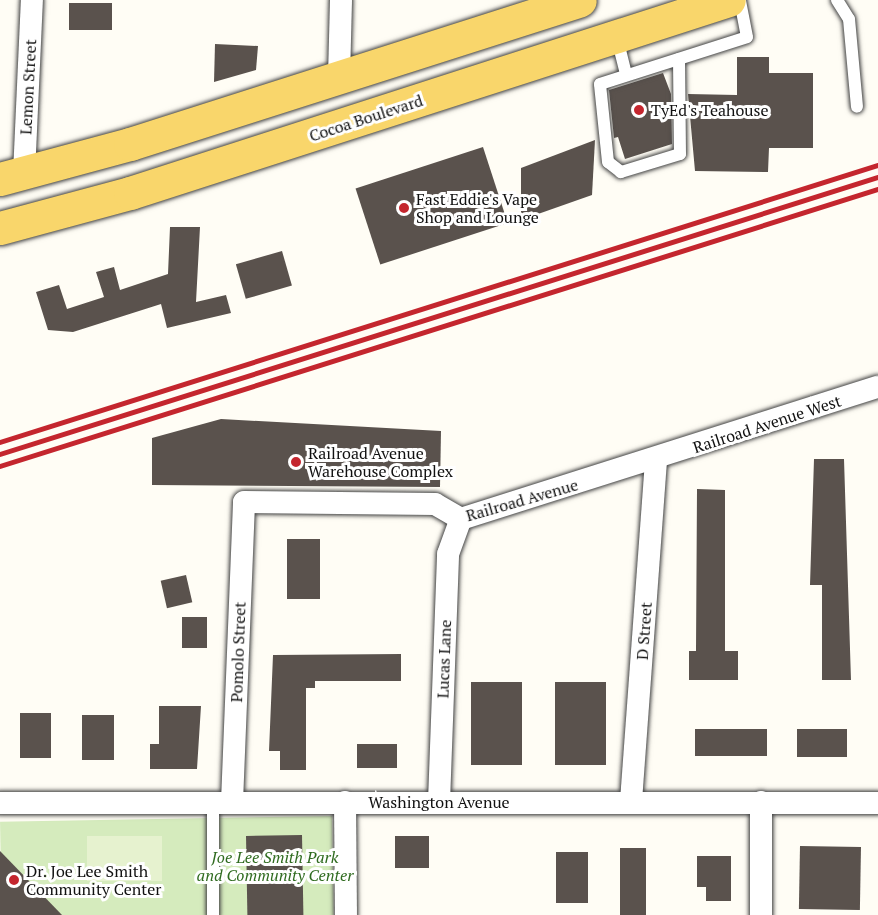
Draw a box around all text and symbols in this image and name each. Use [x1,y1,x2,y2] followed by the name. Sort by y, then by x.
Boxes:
[16,39,40,135] street label: Lemon Street
[307,91,425,145] street label: Cocoa Boulevard
[651,100,769,120] place label: TyEd's Teahouse
[632,103,646,117] marker: TyEd's Teahouse
[416,189,539,227] place label: Fast Eddie's Vape Shop and Lounge
[397,201,411,215] marker: Fast Eddie's Vape Shop and Lounge
[690,391,844,457] street label: Railroad Avenue West
[308,443,453,481] place label: Railroad Avenue Warehouse Complex
[289,455,303,469] marker: Railroad Avenue Warehouse Complex
[464,475,580,525] street label: Railroad Avenue
[227,601,249,703] street label: Pomolo Street
[632,601,656,661] street label: D Street
[433,619,455,699] street label: Lucas Lane
[368,792,510,812] street label: Washington Avenue
[197,847,353,885] park label: Joe Lee Smith Park and Community Center
[26,861,161,899] place label: Dr. Joe Lee Smith Community Center
[7,873,21,887] marker: Dr. Joe Lee Smith Community Center

